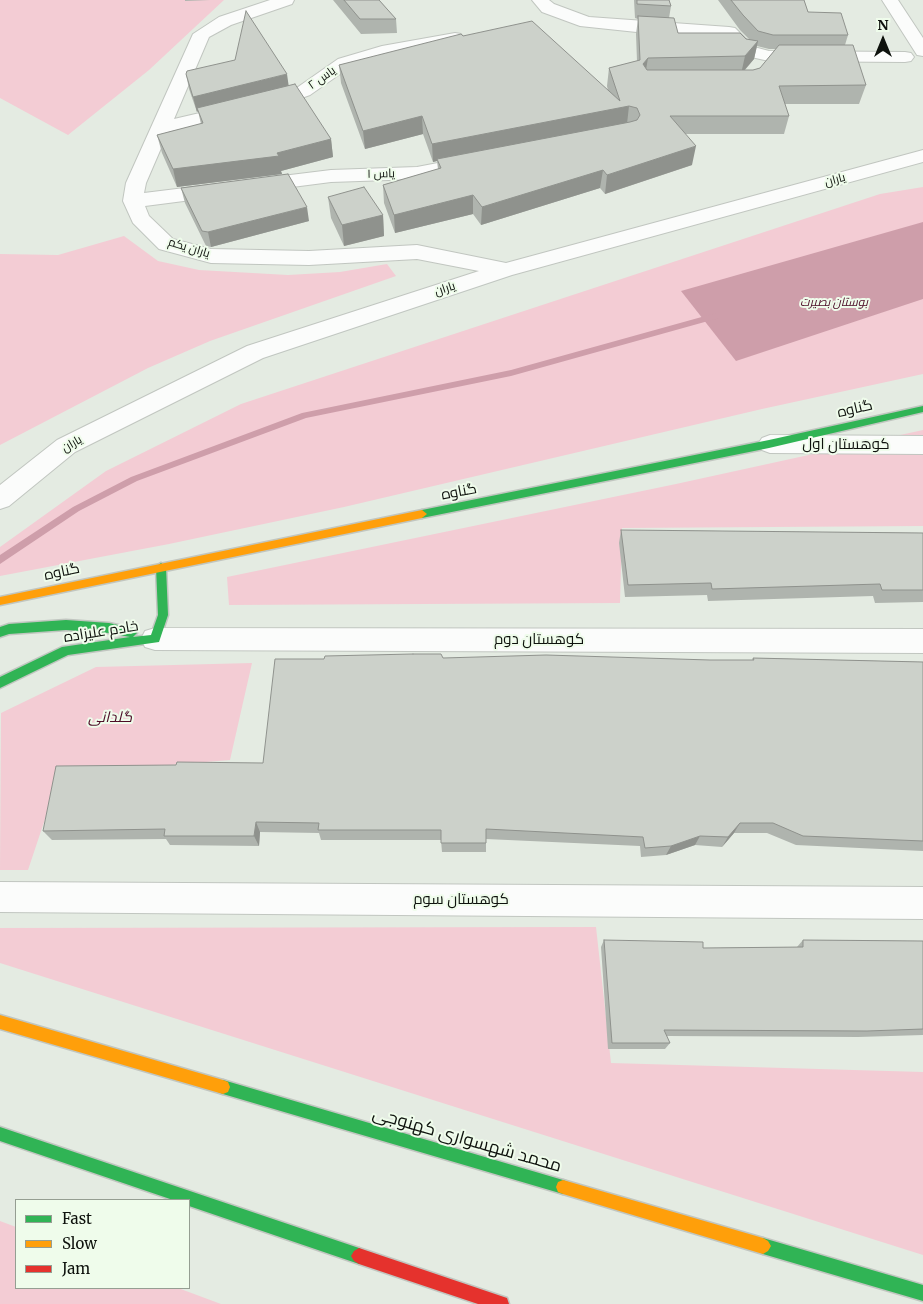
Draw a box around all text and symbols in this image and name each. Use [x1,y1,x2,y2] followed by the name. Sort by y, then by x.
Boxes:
[858,15,908,65] north arrow
[877,16,889,34] text: N
[305,63,339,93] street label: یاس ۲
[367,167,395,181] street label: یاس ۱
[823,170,847,190] street label: یاران
[166,235,212,261] street label: یاران یکم
[433,279,457,299] street label: یاران
[800,296,868,310] park label: بوستان بصیرت
[835,396,875,422] street label: گناوه
[59,432,85,456] street label: یاران
[802,436,890,454] street label: کوهستان اول
[440,480,478,504] street label: گناوه
[43,559,81,585] street label: گناوه
[62,617,140,647] street label: خادم علیزاده
[494,631,584,649] street label: کوهستان دوم
[88,709,132,727] park label: گلدانی
[413,891,509,909] street label: کوهستان سوم
[370,1103,564,1177] street label: محمد شهسواری کهنوجی
[15,1199,190,1289] legend
[62,1209,92,1228] text: Fast
[62,1234,97,1253] text: Slow
[62,1259,90,1278] text: Jam

